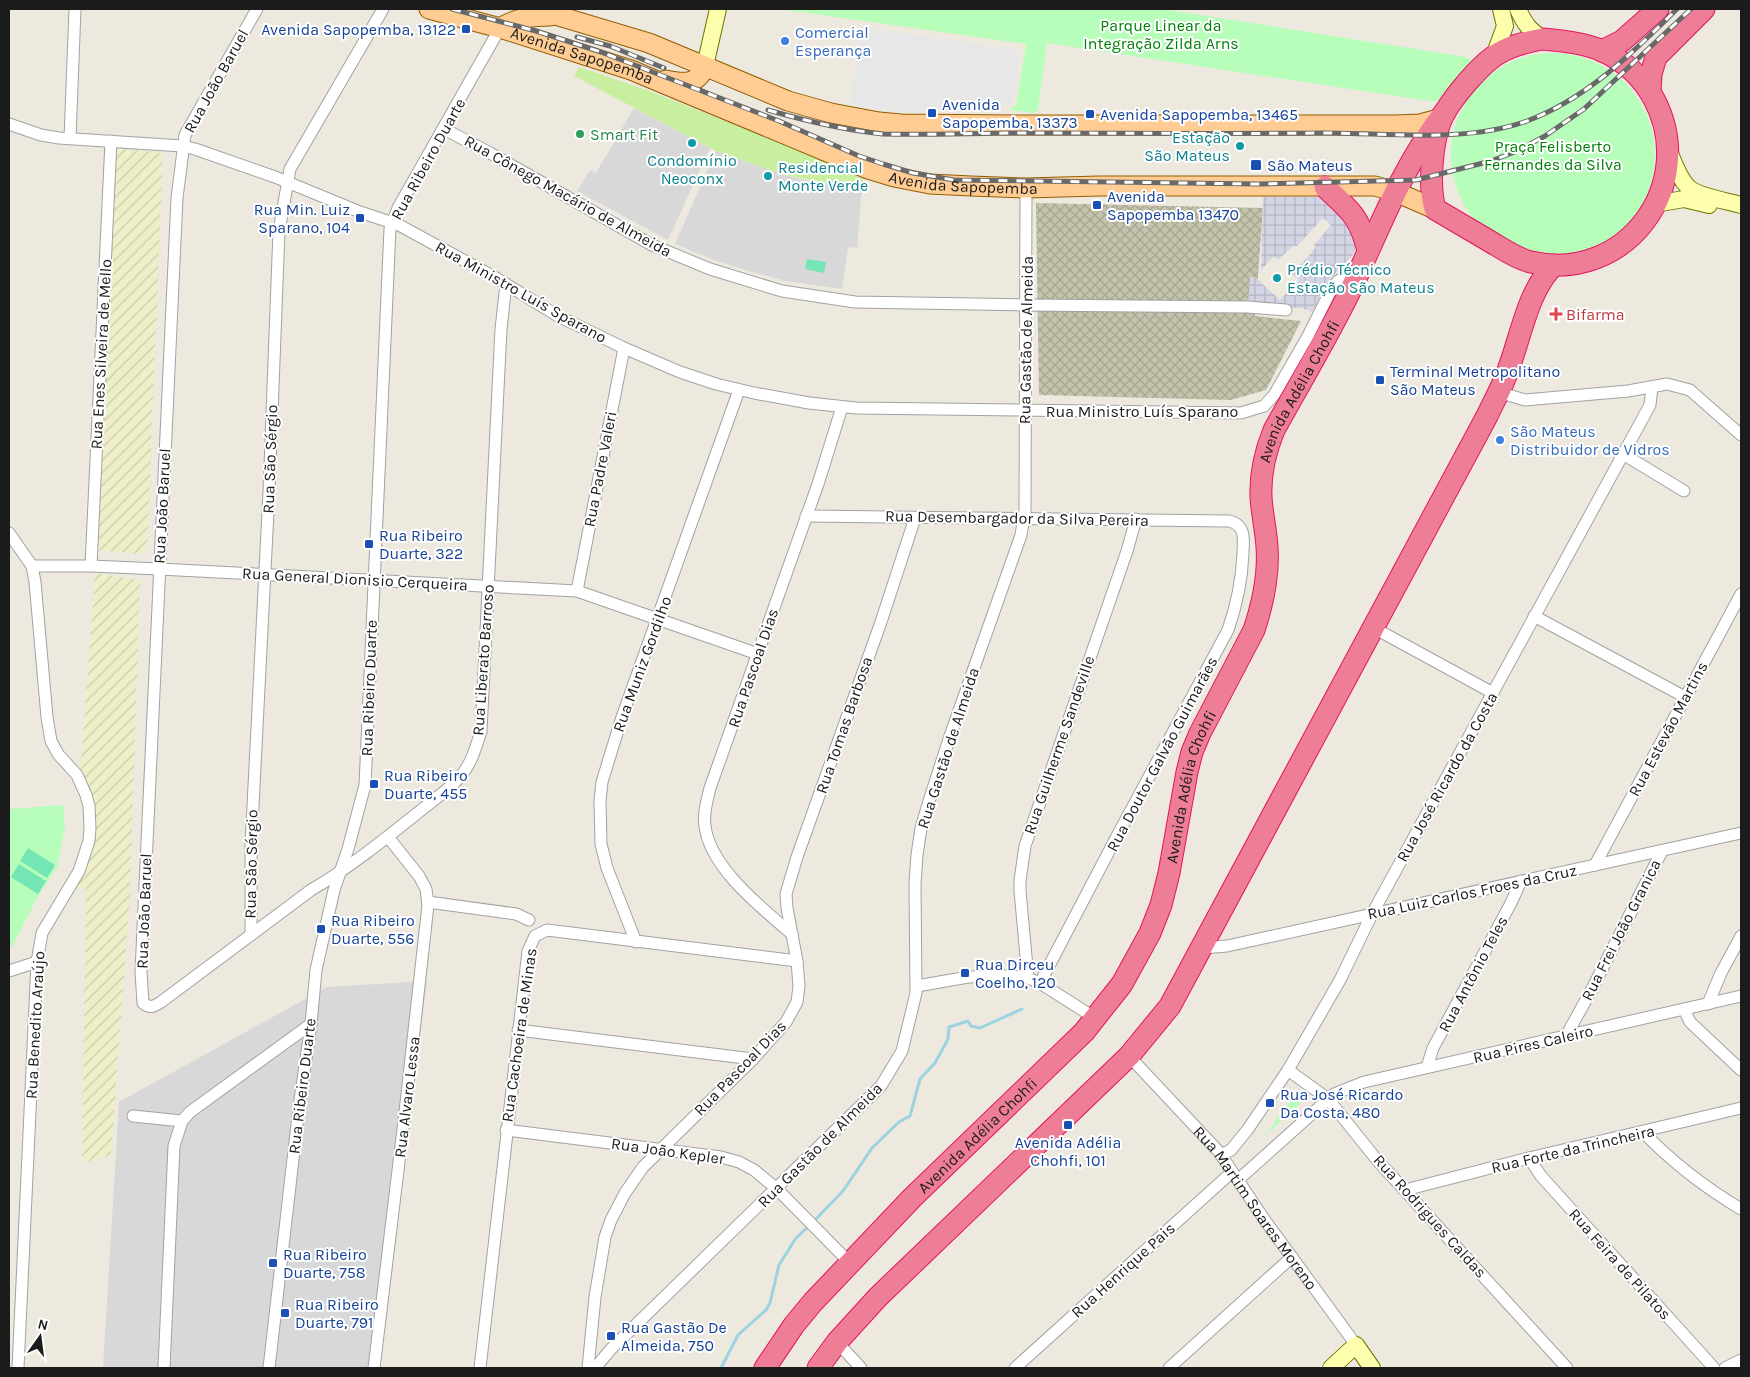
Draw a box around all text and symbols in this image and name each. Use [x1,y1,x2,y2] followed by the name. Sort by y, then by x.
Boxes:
[1083,16,1239,53] park label: Parque Linear da Integração Zilda Arns
[261,20,456,39] place label: Avenida Sapopemba, 13122
[460,23,472,35] marker: Avenida Sapopemba, 13122
[508,23,656,88] street label: Avenida Sapopemba
[795,23,871,60] place label: Comercial Esperança
[180,26,252,136] street label: Rua João Baruel
[779,35,791,47] marker: Comercial Esperança
[387,95,469,223] street label: Rua Ribeiro Duarte
[942,95,1078,132] place label: Avenida Sapopemba, 13373
[1100,105,1298,124] place label: Avenida Sapopemba, 13465
[926,107,938,119] marker: Avenida Sapopemba, 13373
[1084,108,1096,120] marker: Avenida Sapopemba, 13465
[590,125,658,144] place label: Smart Fit
[574,128,586,140] marker: Smart Fit
[1144,128,1230,165] place label: Estação São Mateus
[461,131,675,261] street label: Rua Cônego Macário de Almeida
[686,137,698,149] marker: Condomínio Neoconx
[1484,137,1622,174] park label: Praça Felisberto Fernandes da Silva
[1234,140,1246,152] marker: Estação São Mateus
[647,151,737,188] place label: Condomínio Neoconx
[1267,156,1353,175] place label: São Mateus
[778,158,868,195] place label: Residencial Monte Verde
[1249,158,1263,172] marker: São Mateus
[887,167,1038,198] street label: Avenida Sapopemba
[762,170,774,182] marker: Residencial Monte Verde
[1107,187,1239,224] place label: Avenida Sapopemba 13470
[1091,199,1103,211] marker: Avenida Sapopemba 13470
[254,200,350,237] place label: Rua Min. Luiz Sparano, 104
[354,212,366,224] marker: Rua Min. Luiz Sparano, 104
[432,237,610,347] street label: Rua Ministro Luís Sparano
[1015,256,1037,424] street label: Rua Gastão de Almeida
[87,258,115,450] street label: Rua Enes Silveira de Mello
[1287,260,1435,297] place label: Prédio Técnico Estação São Mateus
[1271,272,1283,284] marker: Prédio Técnico Estação São Mateus
[1566,305,1625,324] place label: Bifarma
[1550,308,1562,320] marker: Bifarma
[1255,317,1343,464] street label: Avenida Adélia Chohfi
[1390,362,1560,399] place label: Terminal Metropolitano São Mateus
[1374,374,1386,386] marker: Terminal Metropolitano São Mateus
[1046,402,1238,421] street label: Rua Ministro Luís Sparano
[259,404,281,514] street label: Rua São Sérgio
[579,409,621,529] street label: Rua Padre Valeri
[1510,422,1670,459] place label: São Mateus Distribuidor de Vidros
[1494,434,1506,446] marker: São Mateus Distribuidor de Vidros
[149,448,175,564] street label: Rua João Baruel
[885,506,1149,530] street label: Rua Desembargador da Silva Pereira
[379,526,463,563] place label: Rua Ribeiro Duarte, 322
[363,538,375,550] marker: Rua Ribeiro Duarte, 322
[242,564,468,594] street label: Rua General Dionisio Cerqueira
[468,584,498,736] street label: Rua Liberato Barroso
[609,594,675,734] street label: Rua Muniz Gordilho
[724,606,782,730] street label: Rua Pascoal Dias
[357,619,381,757] street label: Rua Ribeiro Duarte
[1019,653,1099,837] street label: Rua Guilherme Sandeville
[1102,653,1222,855] street label: Rua Doutor Galvão Guimarães
[812,654,876,796] street label: Rua Tomas Barbosa
[1624,658,1712,800] street label: Rua Estevão Martins
[913,665,983,831] street label: Rua Gastão de Almeida
[1392,689,1502,865] street label: Rua José Ricardo da Costa
[1161,707,1220,865] street label: Avenida Adélia Chohfi
[384,766,468,803] place label: Rua Ribeiro Duarte, 455
[368,778,380,790] marker: Rua Ribeiro Duarte, 455
[241,809,261,919] street label: Rua São Sérgio
[132,853,156,969] street label: Rua João Baruel
[1577,856,1665,1004] street label: Rua Frei João Granica
[1366,861,1578,923] street label: Rua Luiz Carlos Froes da Cruz
[331,911,415,948] place label: Rua Ribeiro Duarte, 556
[1434,913,1512,1035] street label: Rua Antônio Teles
[315,923,327,935] marker: Rua Ribeiro Duarte, 556
[497,947,541,1123] street label: Rua Cachoeira de Minas
[22,951,48,1099] street label: Rua Benedito Araújo
[975,955,1056,992] place label: Rua Dirceu Coelho, 120
[959,967,971,979] marker: Rua Dirceu Coelho, 120
[284,1017,320,1155] street label: Rua Ribeiro Duarte
[690,1017,790,1119] street label: Rua Pascoal Dias
[1471,1021,1595,1067] street label: Rua Pires Caleiro
[390,1035,424,1159] street label: Rua Alvaro Lessa
[914,1073,1041,1197] street label: Avenida Adélia Chohfi
[754,1079,886,1211] street label: Rua Gastão de Almeida
[1280,1085,1403,1122] place label: Rua José Ricardo Da Costa, 480
[1264,1097,1276,1109] marker: Rua José Ricardo Da Costa, 480
[1062,1119,1074,1131] marker: Avenida Adélia Chohfi, 101
[1489,1121,1657,1177] street label: Rua Forte da Trincheira
[1190,1122,1322,1293] street label: Rua Martim Soares Moreno
[1015,1133,1121,1170] place label: Avenida Adélia Chohfi, 101
[610,1134,726,1168] street label: Rua João Kepler
[1370,1150,1490,1282] street label: Rua Rodrigues Caldas
[1565,1205,1675,1323] street label: Rua Feira de Pilatos
[1067,1218,1179,1322] street label: Rua Henrique Pais
[283,1245,367,1282] place label: Rua Ribeiro Duarte, 758
[267,1257,279,1269] marker: Rua Ribeiro Duarte, 758
[295,1295,379,1332] place label: Rua Ribeiro Duarte, 791
[279,1307,291,1319] marker: Rua Ribeiro Duarte, 791
[15,1312,65,1362] north arrow
[36,1315,50,1334] text: N
[621,1318,727,1355] place label: Rua Gastão De Almeida, 750
[605,1330,617,1342] marker: Rua Gastão De Almeida, 750

